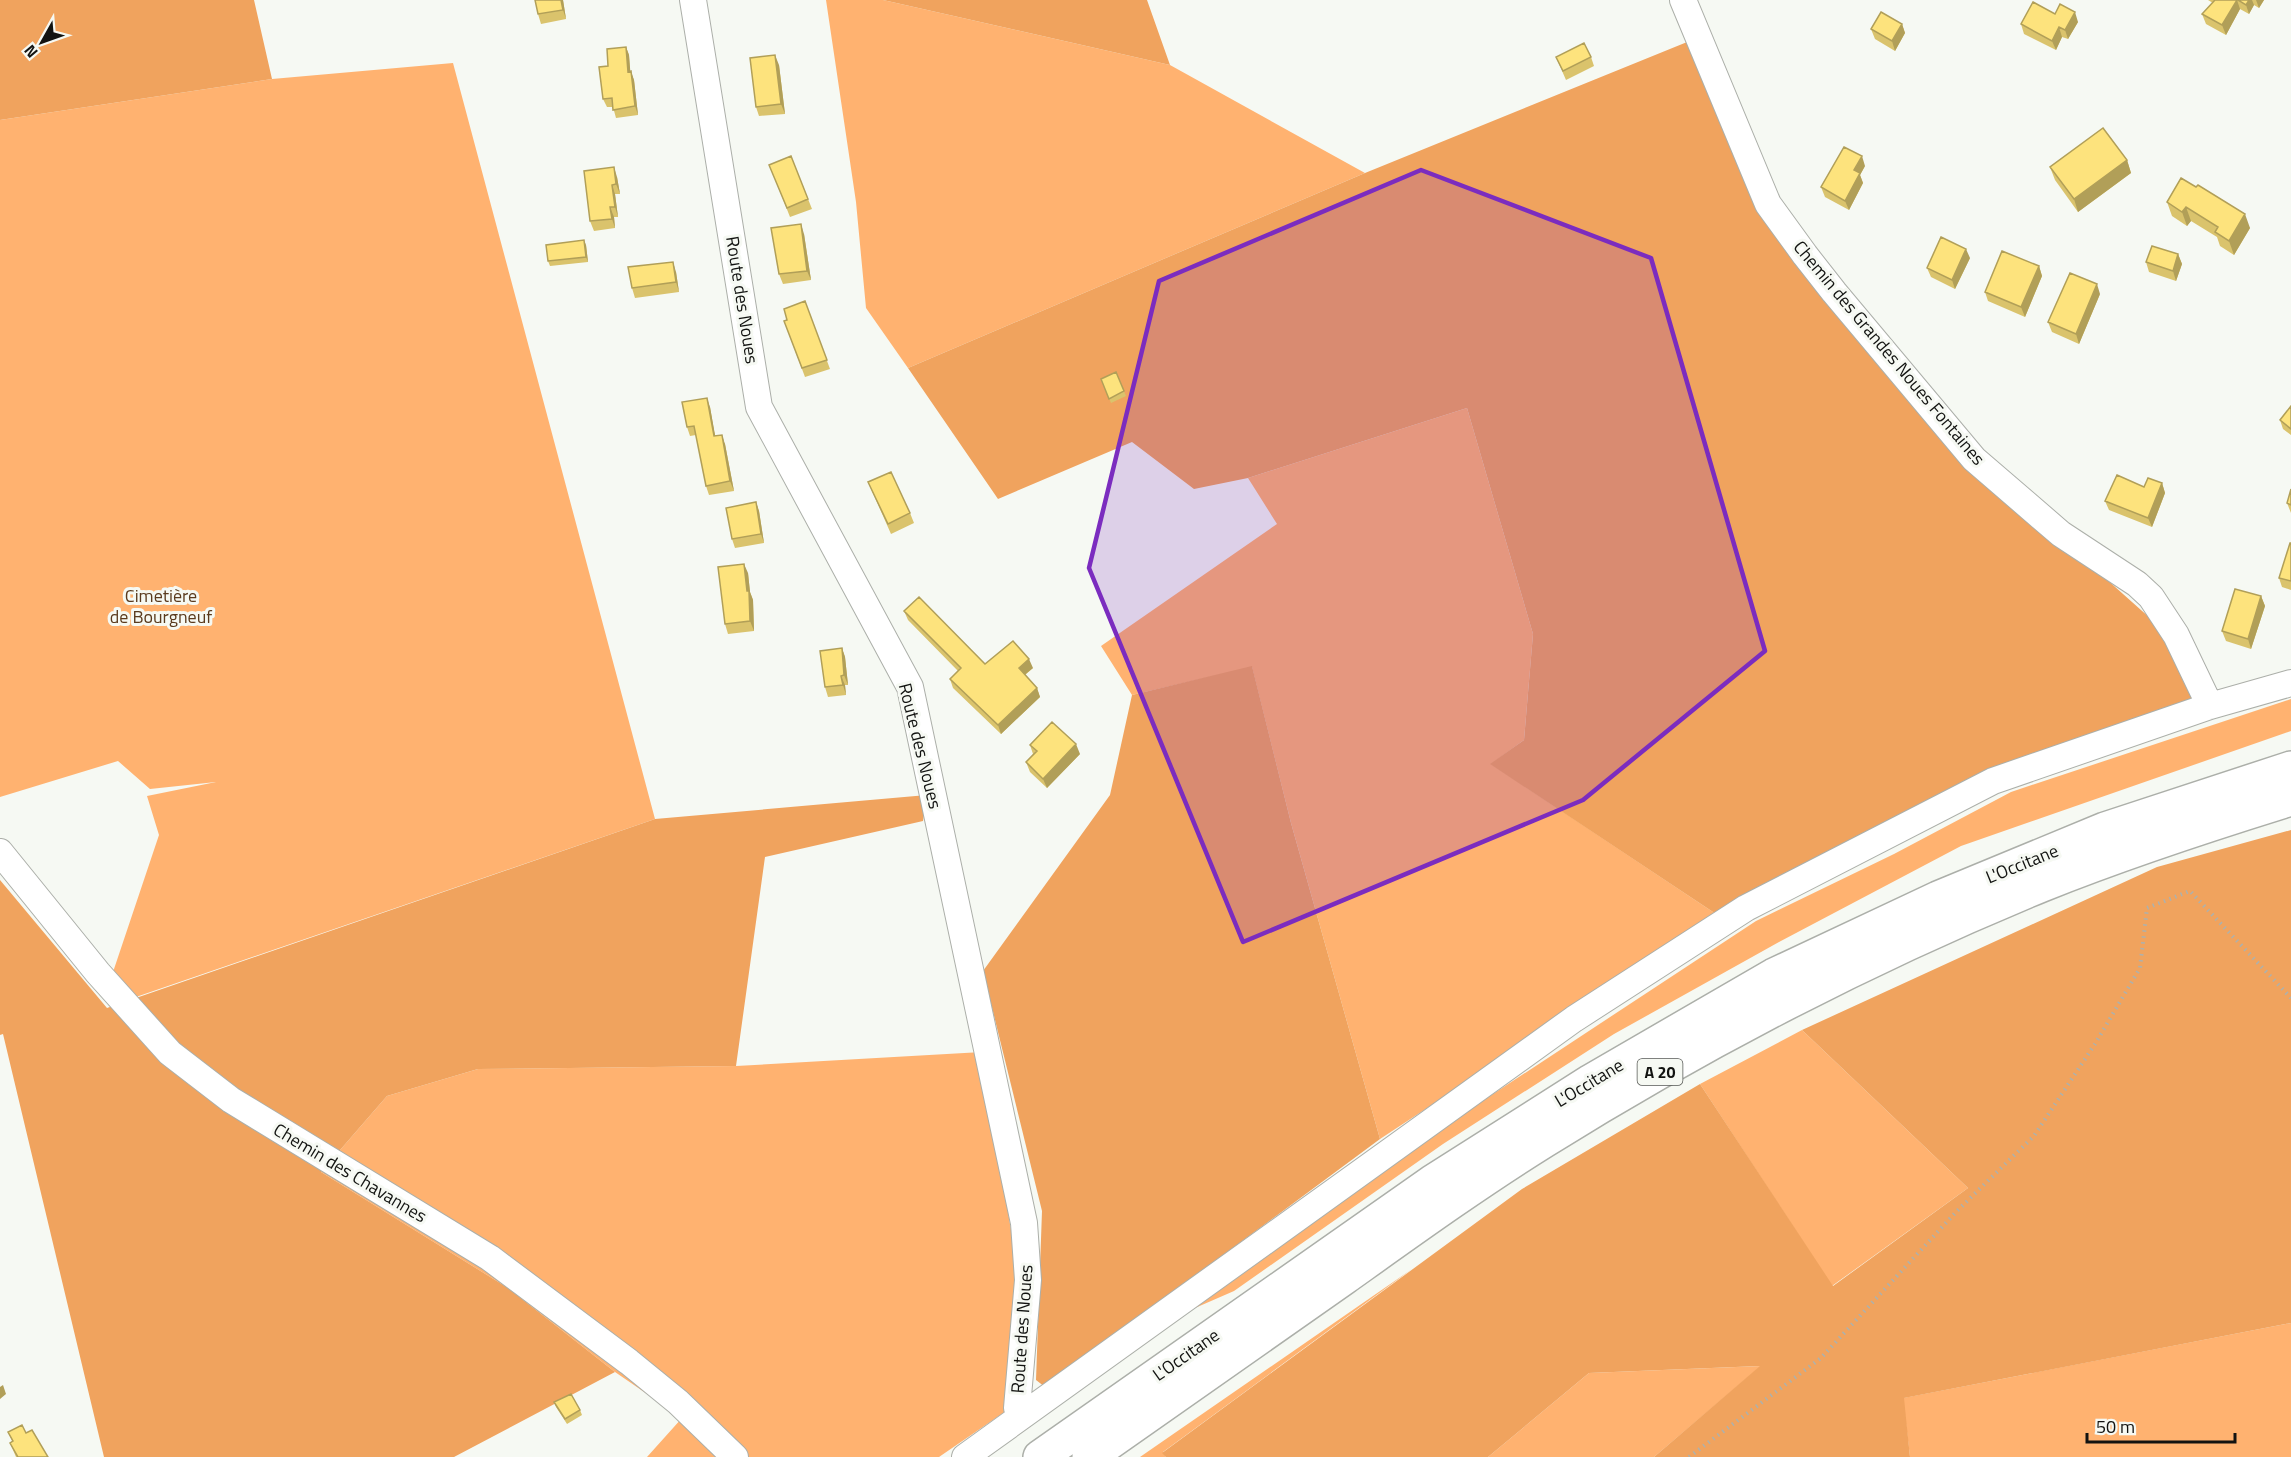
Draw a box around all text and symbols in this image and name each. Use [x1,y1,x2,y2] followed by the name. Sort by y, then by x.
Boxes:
[12,12,72,72] north arrow
[18,40,43,64] text: N
[719,234,766,366] street label: Route des Noues
[1787,234,1992,471] street label: Chemin des Grandes Noues Fontaines
[110,582,212,630] park label: Cimetière de Bourgneuf
[892,680,949,812] street label: Route des Noues
[1981,837,2062,890] street label: L'Occitane
[1549,1051,1628,1114] street label: L'Occitane
[1638,1059,1682,1085] road number: A 20
[268,1116,432,1229] street label: Chemin des Chavannes
[1004,1264,1039,1394] street label: Route des Noues
[1147,1322,1225,1388] street label: L'Occitane
[2087,1406,2236,1444] scale bar
[2096,1413,2135,1440] text: 50 m

